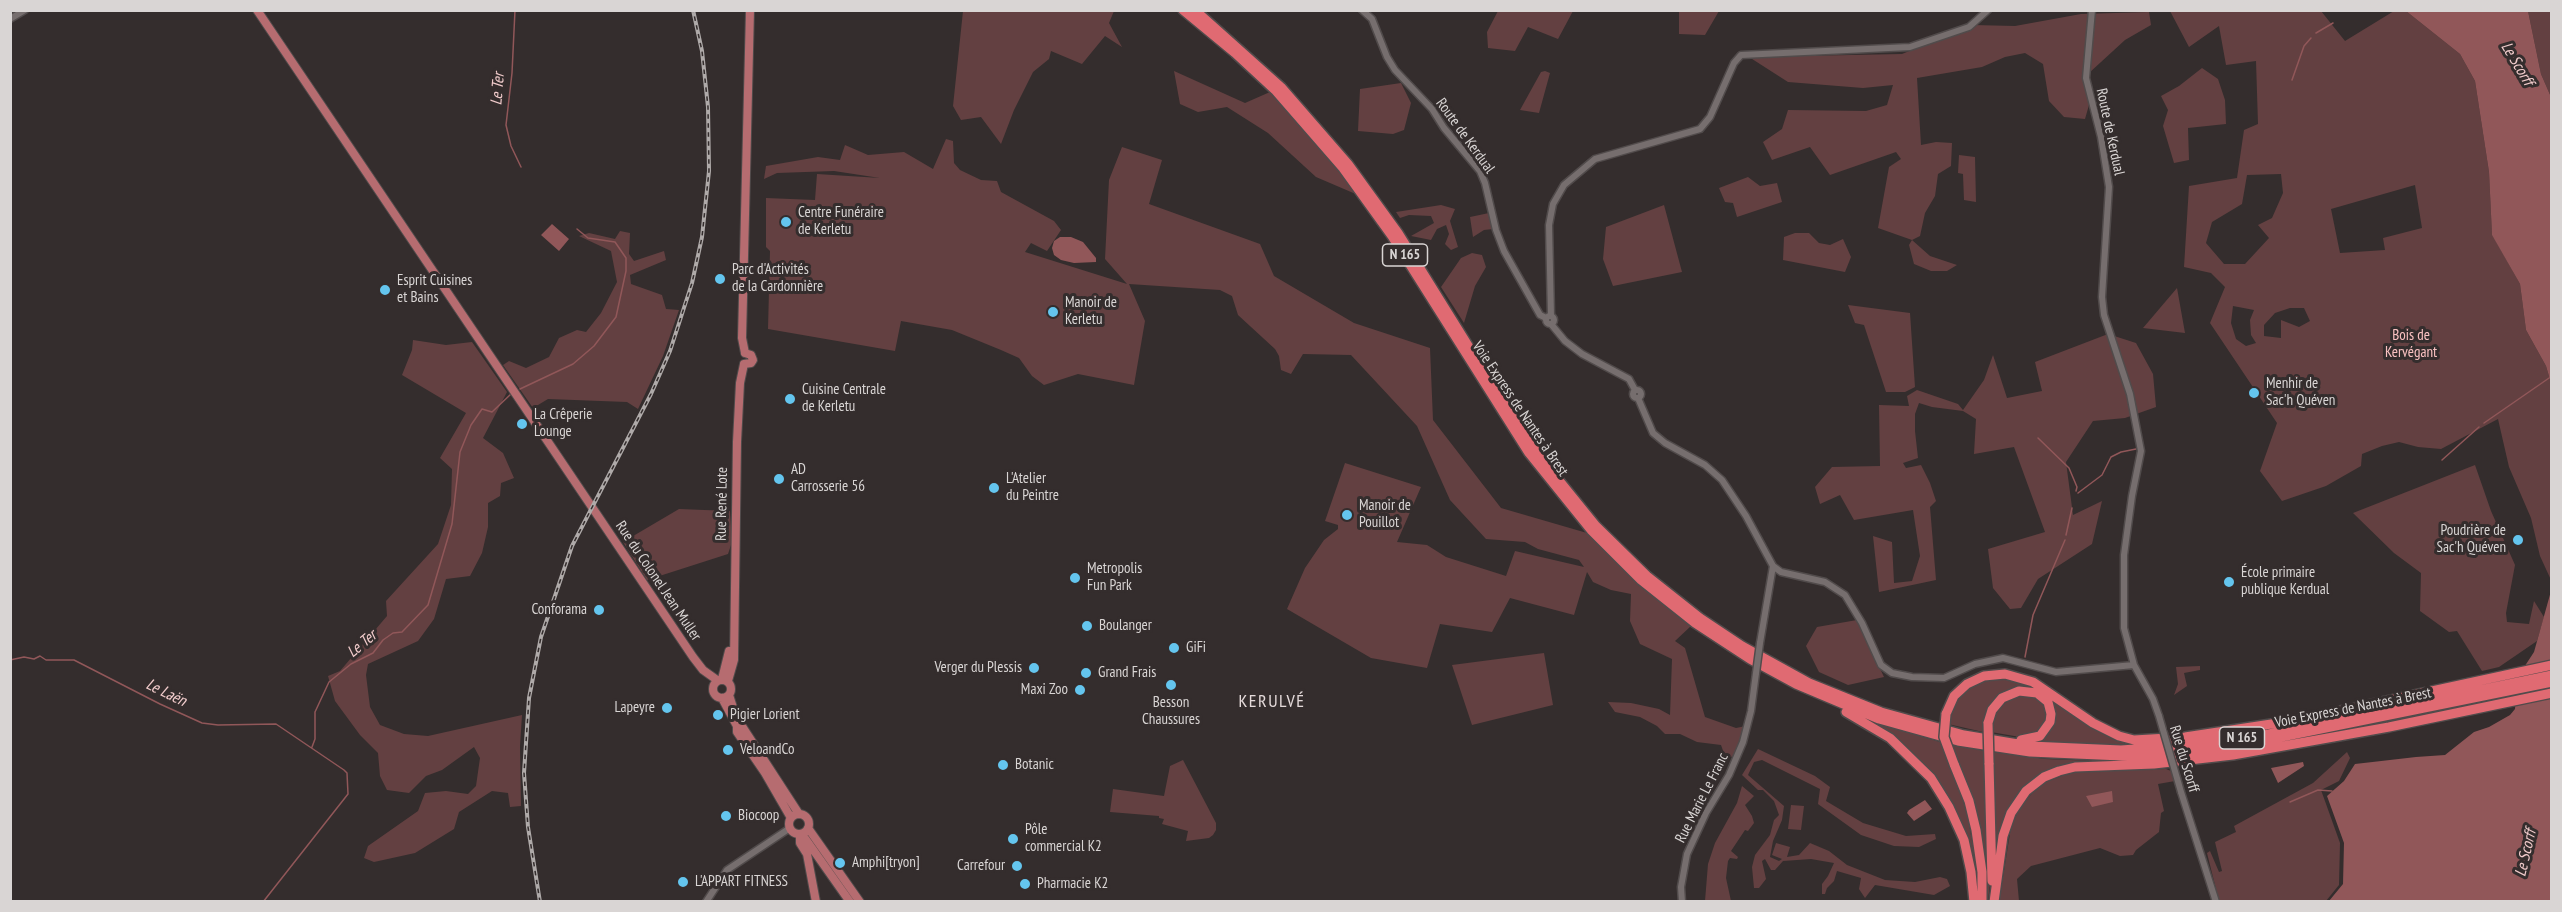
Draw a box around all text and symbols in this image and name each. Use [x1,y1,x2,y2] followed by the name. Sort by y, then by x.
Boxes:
[2496,39,2538,89] water label: Le Scorff
[487,72,509,106] water label: Le Ter
[2092,87,2128,177] street label: Route de Kerdual
[1432,95,1498,177] street label: Route de Kerdual
[798,204,884,239] place label: Centre Funéraire de Kerletu
[779,215,793,229] marker: Centre Funéraire de Kerletu
[1382,244,1428,266] road number: N 165
[732,261,823,296] place label: Parc d'Activités de la Cardonnière
[397,272,472,307] place label: Esprit Cuisines et Bains
[713,272,727,286] marker: Parc d'Activités de la Cardonnière
[378,283,392,297] marker: Esprit Cuisines et Bains
[1065,294,1117,329] place label: Manoir de Kerletu
[1046,305,1060,319] marker: Manoir de Kerletu
[2385,327,2437,362] park label: Bois de Kervégant
[1468,338,1572,480] street label: Voie Express de Nantes à Brest
[2266,375,2335,410] place label: Menhir de Sac'h Quéven
[802,381,886,416] place label: Cuisine Centrale de Kerletu
[2247,386,2261,400] marker: Menhir de Sac'h Quéven
[783,392,797,406] marker: Cuisine Centrale de Kerletu
[534,406,592,441] place label: La Crêperie Lounge
[515,417,529,431] marker: La Crêperie Lounge
[791,461,865,496] place label: AD Carrosserie 56
[712,467,732,541] street label: Rue René Lote
[1006,470,1059,505] place label: L'Atelier du Peintre
[772,472,786,486] marker: AD Carrosserie 56
[987,481,1001,495] marker: L'Atelier du Peintre
[1359,497,1411,532] place label: Manoir de Pouillot
[1340,508,1354,522] marker: Manoir de Pouillot
[611,518,705,644] street label: Rue du Colonel Jean Muller
[2437,522,2506,557] place label: Poudrière de Sac'h Quéven
[2511,533,2525,547] marker: Poudrière de Sac'h Quéven
[1087,560,1142,595] place label: Metropolis Fun Park
[2241,564,2329,599] place label: École primaire publique Kerdual
[1068,571,1082,585] marker: Metropolis Fun Park
[2222,575,2236,589] marker: École primaire publique Kerdual
[531,601,587,619] place label: Conforama
[592,603,606,617] marker: Conforama
[1099,617,1152,635] place label: Boulanger
[1080,619,1094,633] marker: Boulanger
[343,626,381,662] water label: Le Ter
[1186,639,1206,657] place label: GiFi
[1167,641,1181,655] marker: GiFi
[934,659,1022,677] place label: Verger du Plessis
[1027,661,1041,675] marker: Verger du Plessis
[1098,664,1156,682] place label: Grand Frais
[1079,666,1093,680] marker: Grand Frais
[143,675,189,711] water label: Le Laën
[1164,678,1178,692] marker: Besson Chaussures
[1021,681,1068,699] place label: Maxi Zoo
[1073,683,1087,697] marker: Maxi Zoo
[2273,684,2433,732] street label: Voie Express de Nantes à Brest
[1238,691,1306,713] district label: KERULVÉ
[1142,694,1200,729] place label: Besson Chaussures
[615,699,655,717] place label: Lapeyre
[660,701,674,715] marker: Lapeyre
[730,706,800,724] place label: Pigier Lorient
[711,708,725,722] marker: Pigier Lorient
[2165,723,2203,795] street label: Rue du Scorff
[2220,727,2264,749] road number: N 165
[740,741,794,759] place label: VeloandCo
[721,743,735,757] marker: VeloandCo
[1672,750,1732,846] street label: Rue Marie Le Franc
[1015,756,1054,774] place label: Botanic
[996,758,1010,772] marker: Botanic
[738,807,779,825] place label: Biocoop
[719,809,733,823] marker: Biocoop
[1025,821,1102,856] place label: Pôle commercial K2
[2511,828,2541,878] water label: Le Scorff
[1006,832,1020,846] marker: Pôle commercial K2
[852,854,920,872] place label: Amphi[tryon]
[833,856,847,870] marker: Amphi[tryon]
[957,857,1005,875] place label: Carrefour
[1010,859,1024,873] marker: Carrefour
[695,873,788,891] place label: L'APPART FITNESS
[676,875,690,889] marker: L'APPART FITNESS
[1037,875,1108,893] place label: Pharmacie K2
[1018,877,1032,891] marker: Pharmacie K2

